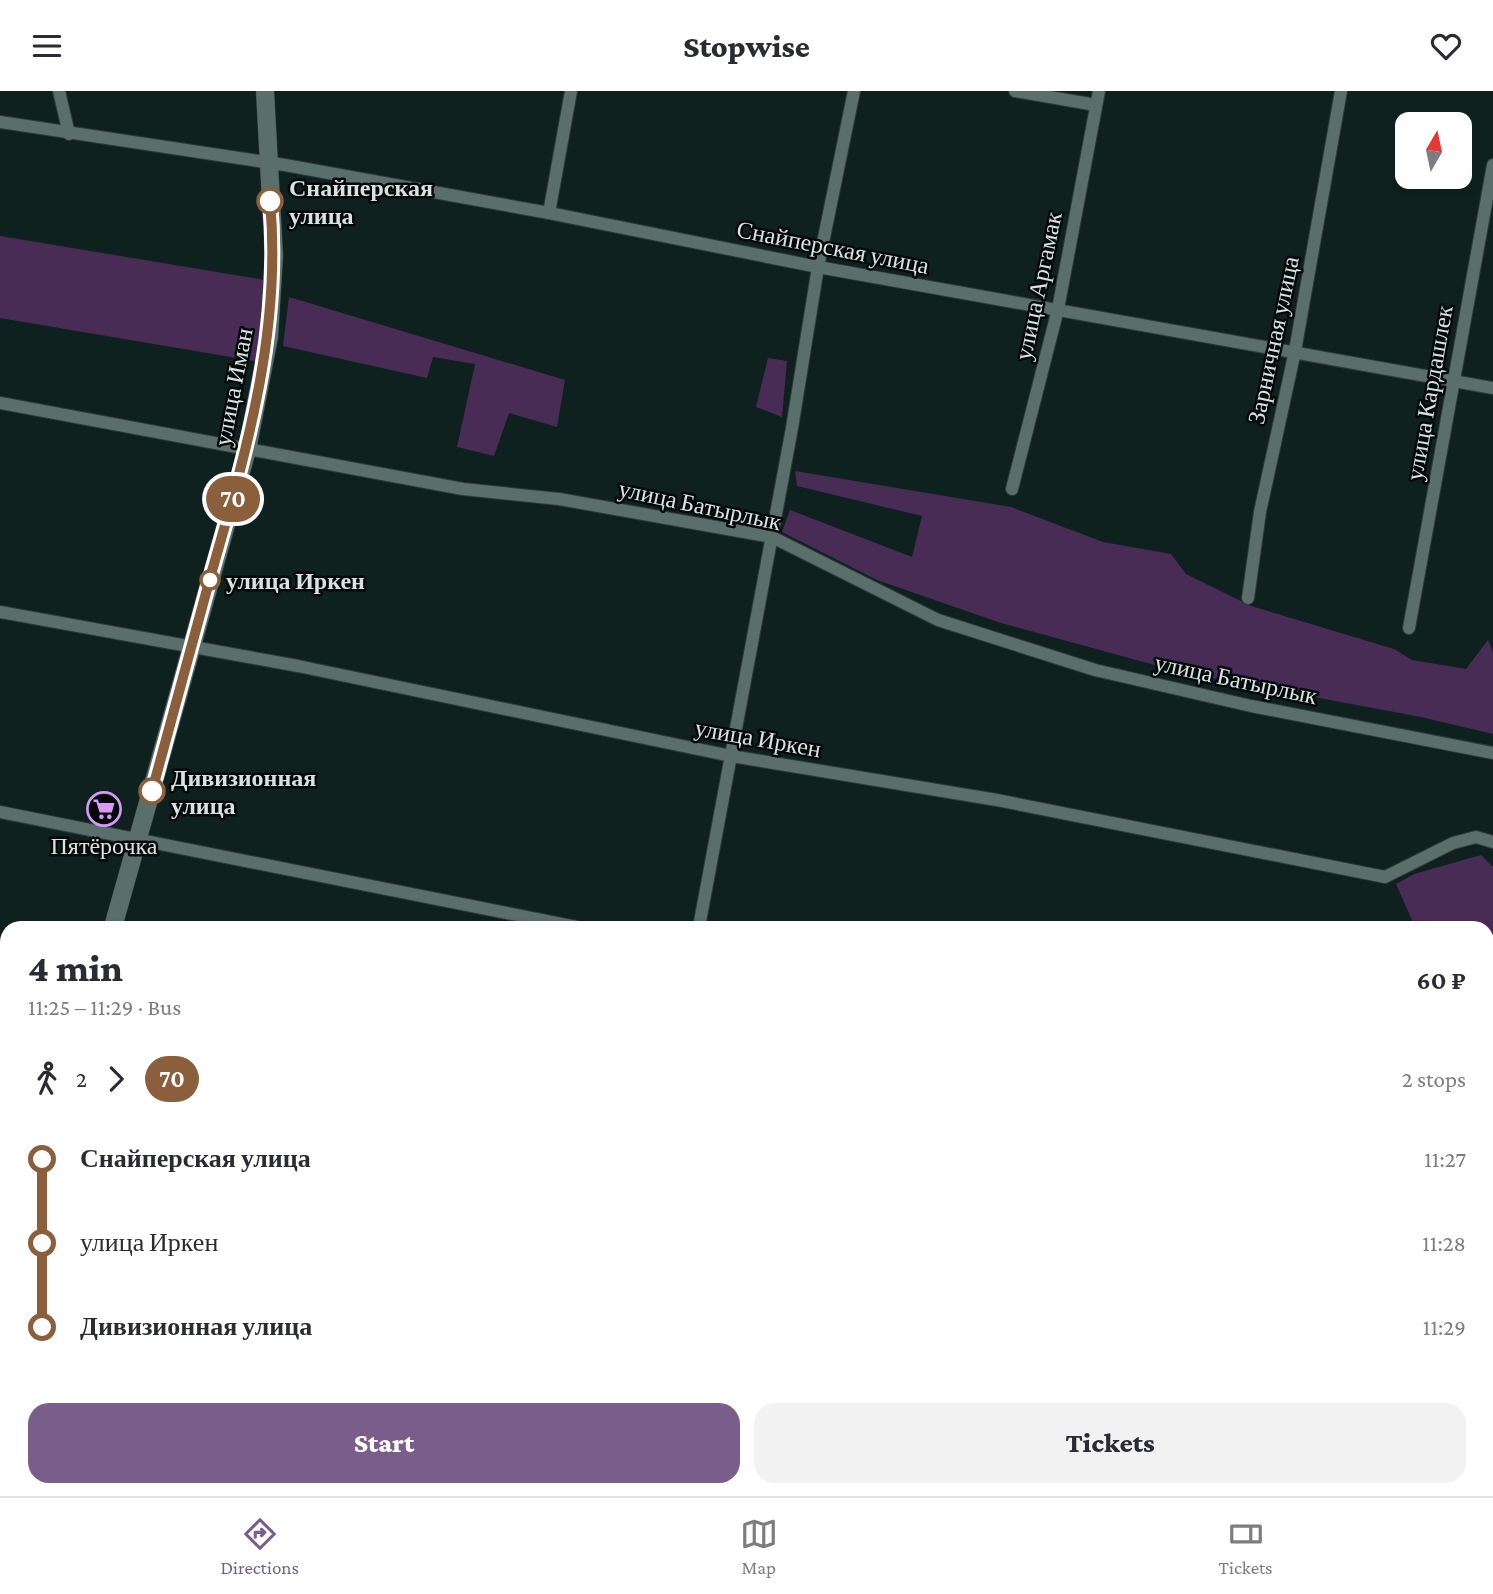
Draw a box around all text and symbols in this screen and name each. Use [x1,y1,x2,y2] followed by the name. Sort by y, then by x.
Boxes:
[28,27,66,65] icon: menu
[1427,27,1465,65] icon: heart
[683,28,810,64] text: Stopwise
[1395,112,1472,189] north arrow
[1395,112,1472,189] map controls
[289,174,433,229] place label: Снайперская улица
[257,188,283,214] marker: Снайперская улица
[1009,209,1067,363] street label: улица Аргамак
[735,215,932,279] street label: Снайперская улица
[1242,253,1304,426] street label: Зарничная улица
[1400,303,1458,483] street label: улица Кардашлек
[208,326,258,448] street label: улица Иман
[616,475,784,535] street label: улица Батырлык
[202,476,264,522] line badge: 70
[220,485,246,512] text: 70
[226,567,365,594] place label: улица Иркен
[200,570,220,590] marker: улица Иркен
[1152,649,1320,709] street label: улица Батырлык
[693,714,823,762] street label: улица Иркен
[171,764,316,819] place label: Дивизионная улица
[139,778,165,804] marker: Дивизионная улица
[85,790,123,828] supermarket icon: Пятёрочка
[51,832,158,859] place label: Пятёрочка
[28,947,123,989] text: 4 min
[1417,966,1466,995] text: 60 ₽
[28,994,181,1020] text: 11:25 – 11:29 · Bus
[28,1060,66,1098] icon: walk
[97,1060,135,1098] icon: forward
[159,1065,185,1092] text: 70
[76,1066,87,1092] text: 2
[1402,1066,1466,1092] text: 2 stops
[80,1144,311,1173] text: Снайперская улица
[1424,1146,1466,1172] text: 11:27
[80,1228,218,1257] text: улица Иркен
[1422,1230,1466,1256] text: 11:28
[80,1312,312,1341] text: Дивизионная улица
[1423,1314,1466,1340] text: 11:29
[28,1403,740,1483] button: Start
[754,1403,1466,1483] button: Tickets
[220,1515,299,1578] tab: Directions
[740,1515,778,1578] tab: Map
[1219,1515,1273,1578] tab: Tickets

